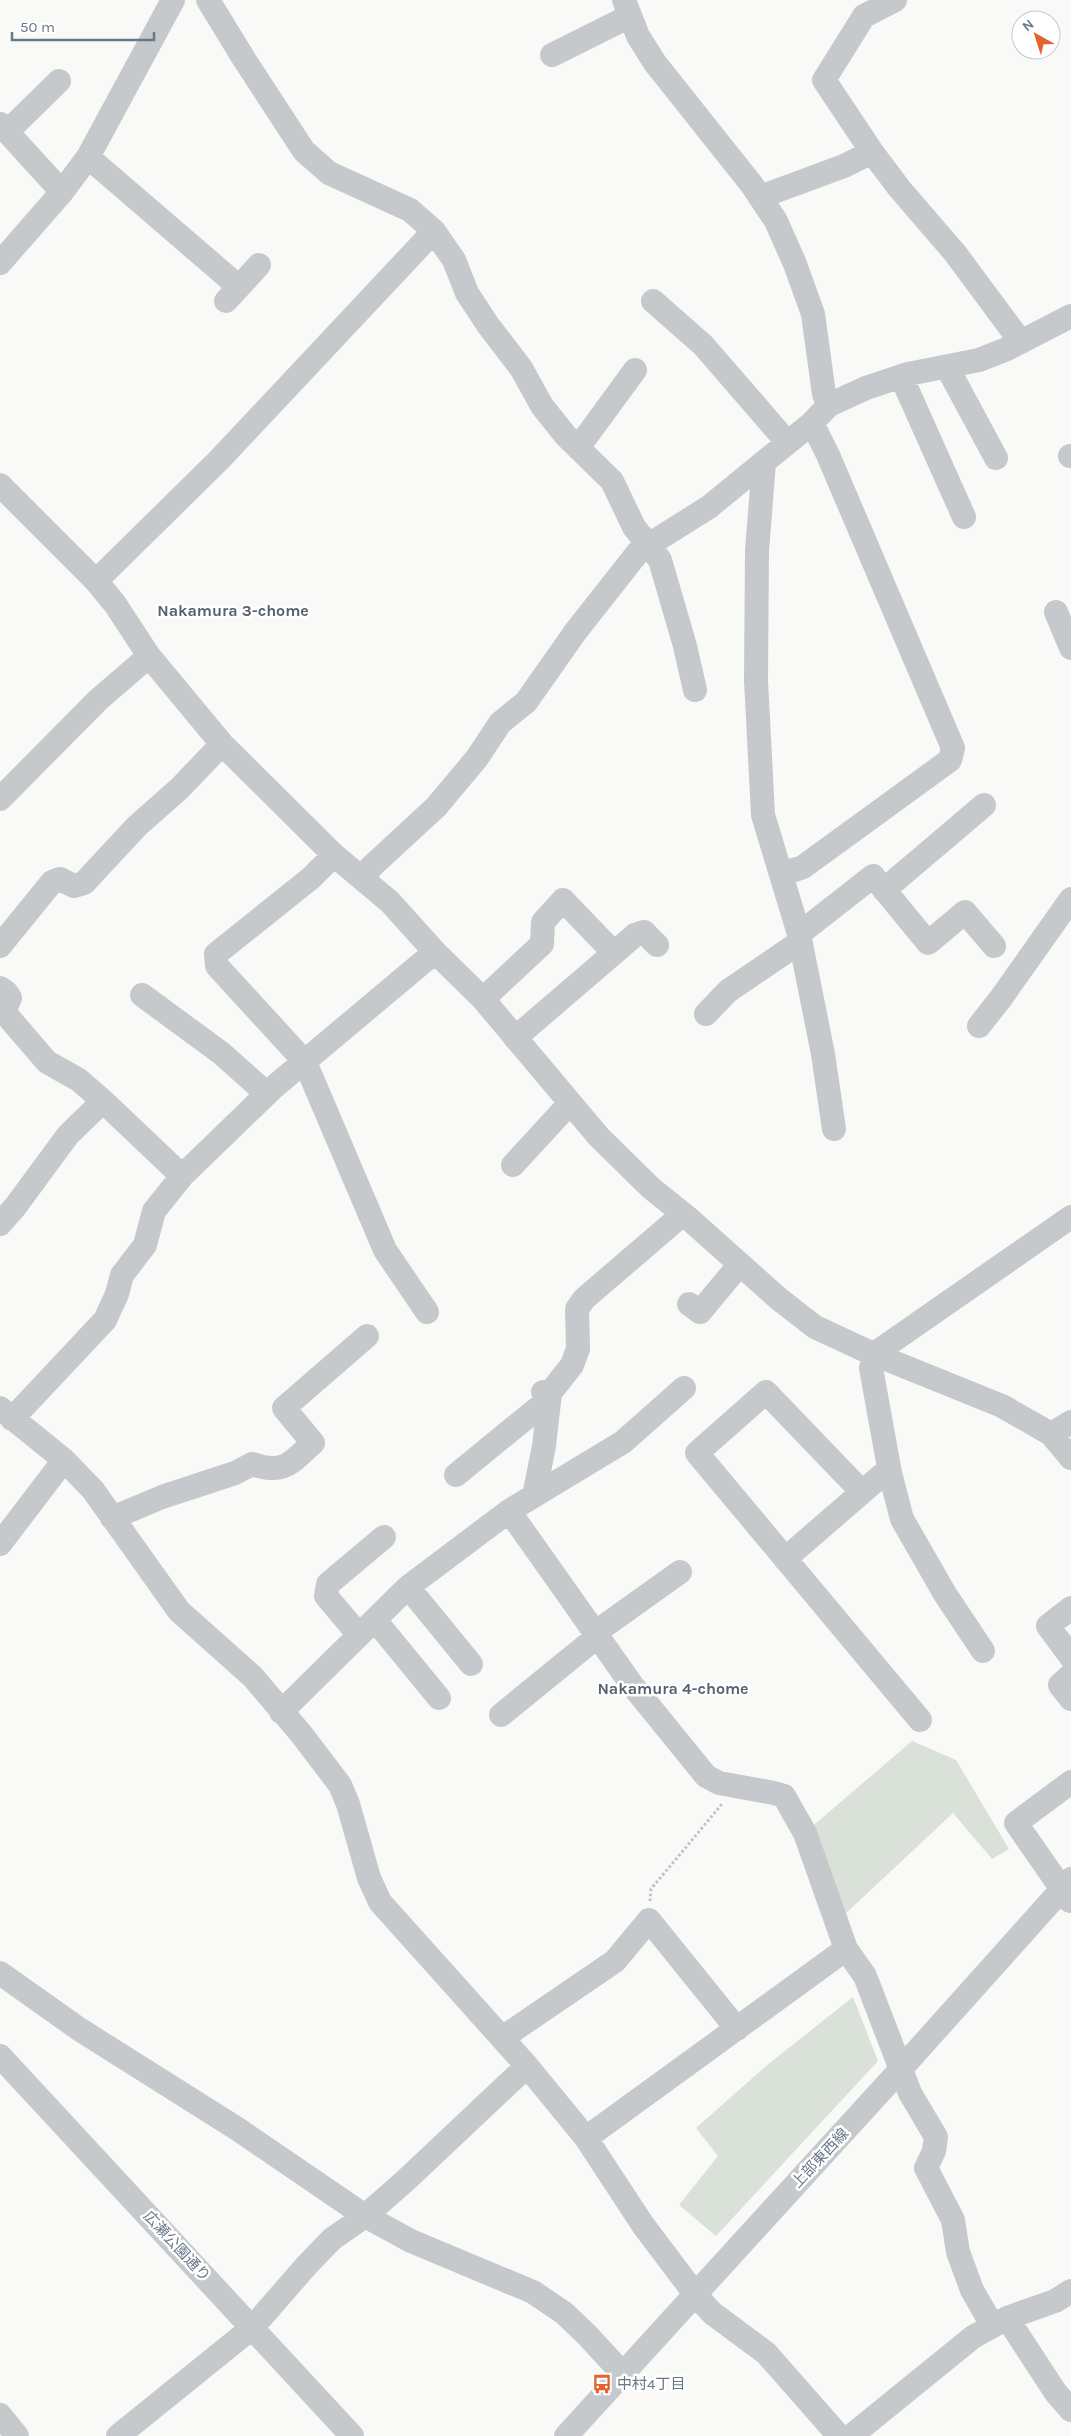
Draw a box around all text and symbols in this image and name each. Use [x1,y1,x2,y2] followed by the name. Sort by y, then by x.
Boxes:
[12,10,155,42] scale bar
[1011,10,1061,60] north arrow
[1019,16,1037,35] text: N
[20,18,55,36] text: 50 m
[157,601,309,620] district label: Nakamura 3-chome
[597,1679,749,1698] district label: Nakamura 4-chome
[788,2124,852,2192] street label: 上部東西線
[140,2207,214,2285] street label: 広瀬公園通り
[591,2373,613,2395] bus stop icon: 中村4丁目
[617,2375,685,2393] place label: 中村4丁目

